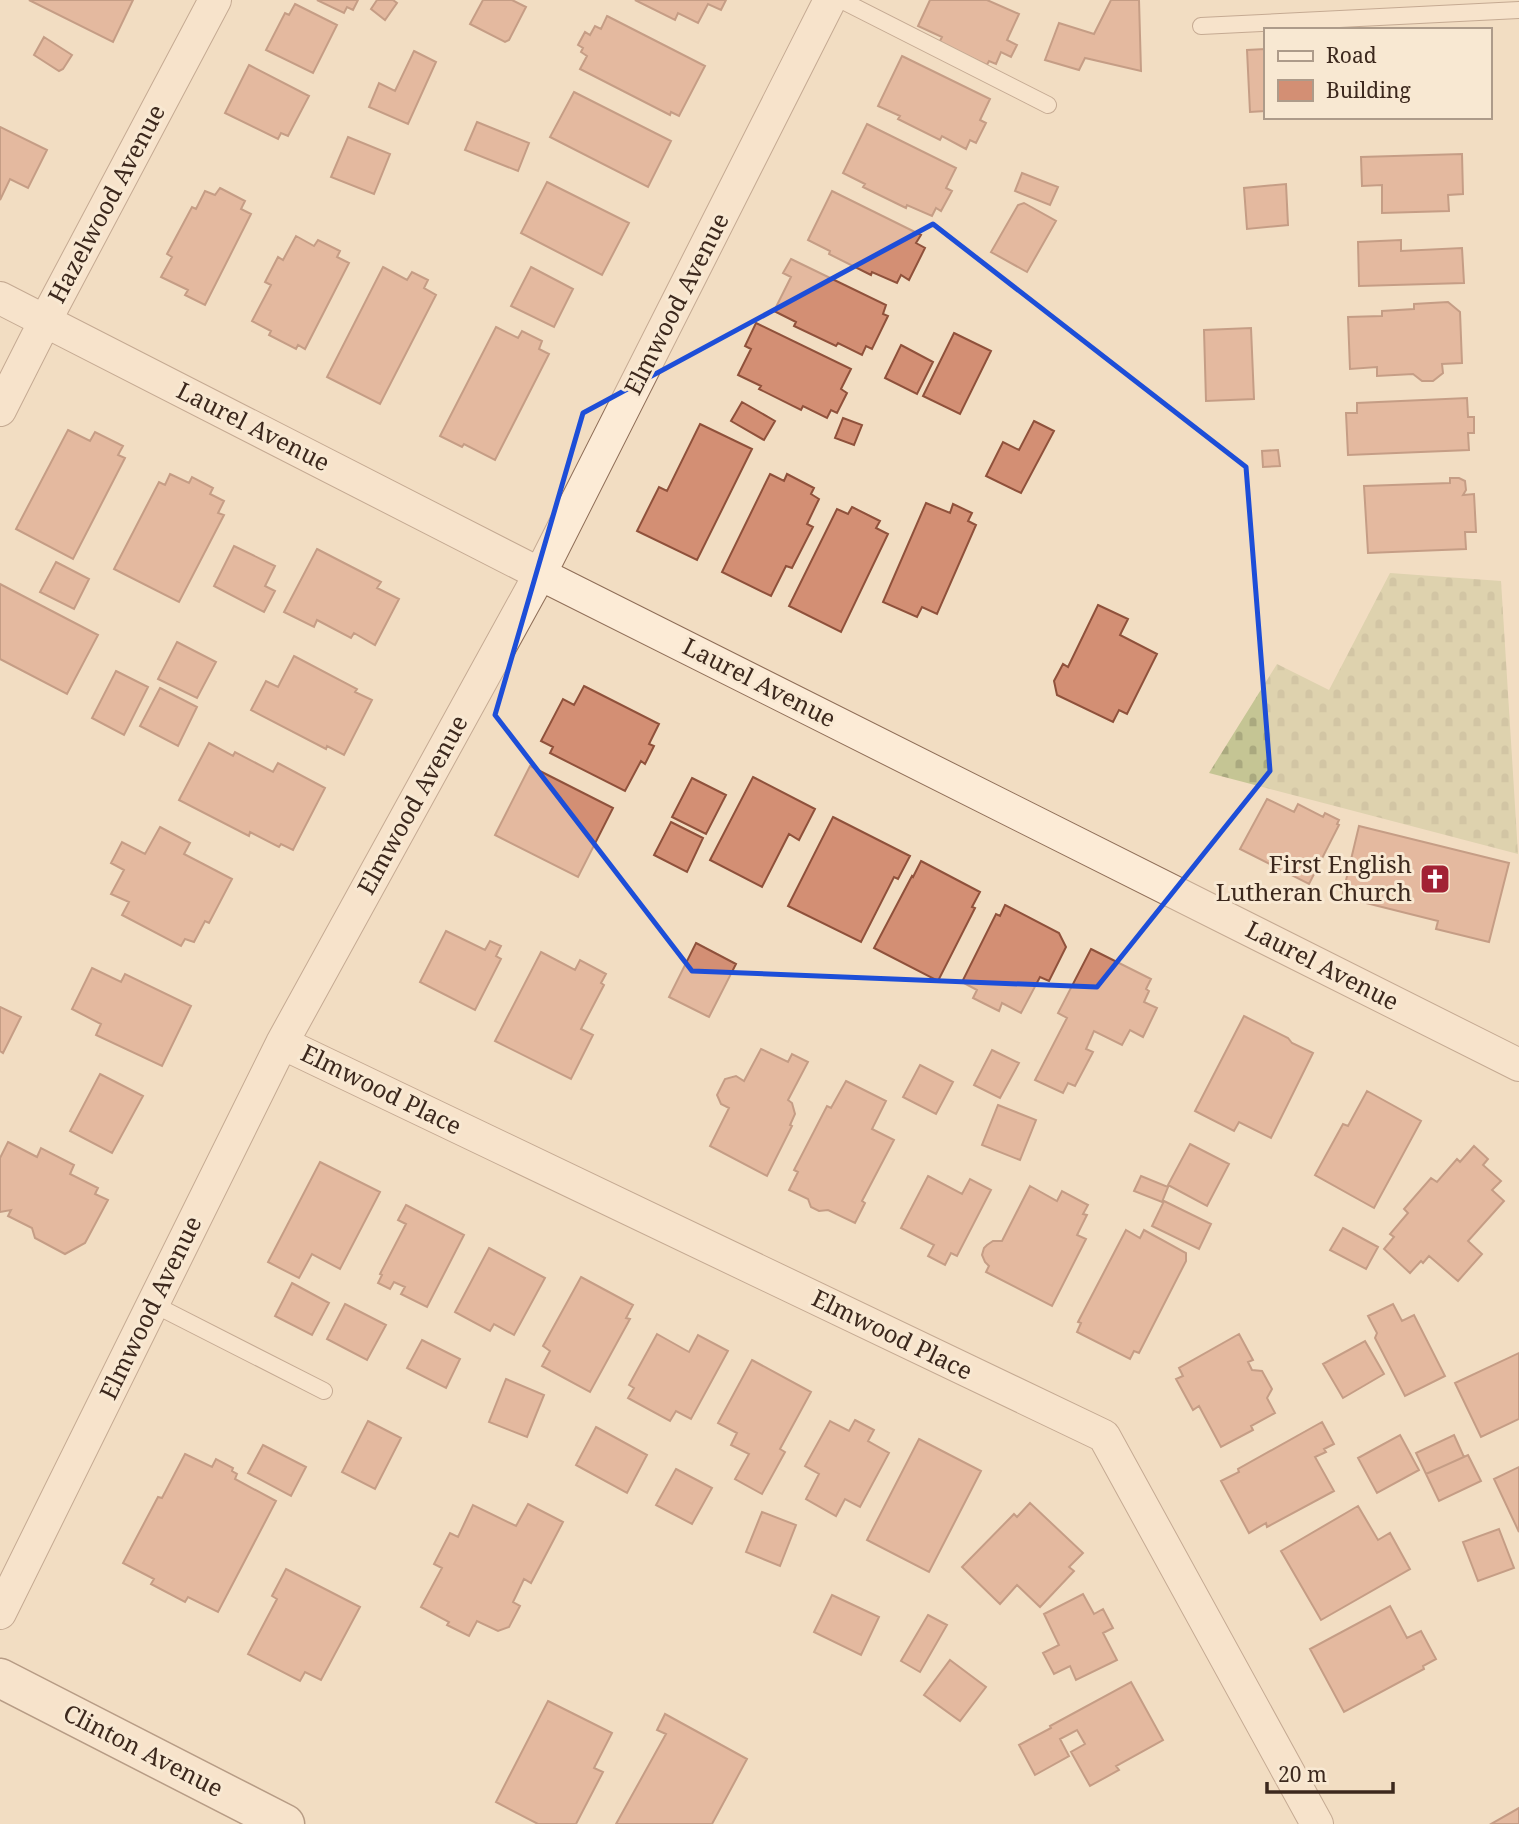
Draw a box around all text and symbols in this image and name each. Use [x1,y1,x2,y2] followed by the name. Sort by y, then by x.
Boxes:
[1264,28,1491,119] legend
[1326,41,1377,69] text: Road
[1326,76,1411,104] text: Building
[39,98,172,308] street label: Hazelwood Avenue
[616,207,736,400] street label: Elmwood Avenue
[172,373,336,478] street label: Laurel Avenue
[678,629,842,734] street label: Laurel Avenue
[349,709,475,900] street label: Elmwood Avenue
[1216,847,1412,908] place label: First English Lutheran Church
[1418,862,1452,896] church icon: First English Lutheran Church
[1241,912,1405,1017] street label: Laurel Avenue
[296,1036,467,1142] street label: Elmwood Place
[91,1210,208,1405] street label: Elmwood Avenue
[807,1281,978,1387] street label: Elmwood Place
[58,1695,229,1804] street label: Clinton Avenue
[1267,1750,1393,1794] scale bar
[1278,1760,1327,1788] text: 20 m

